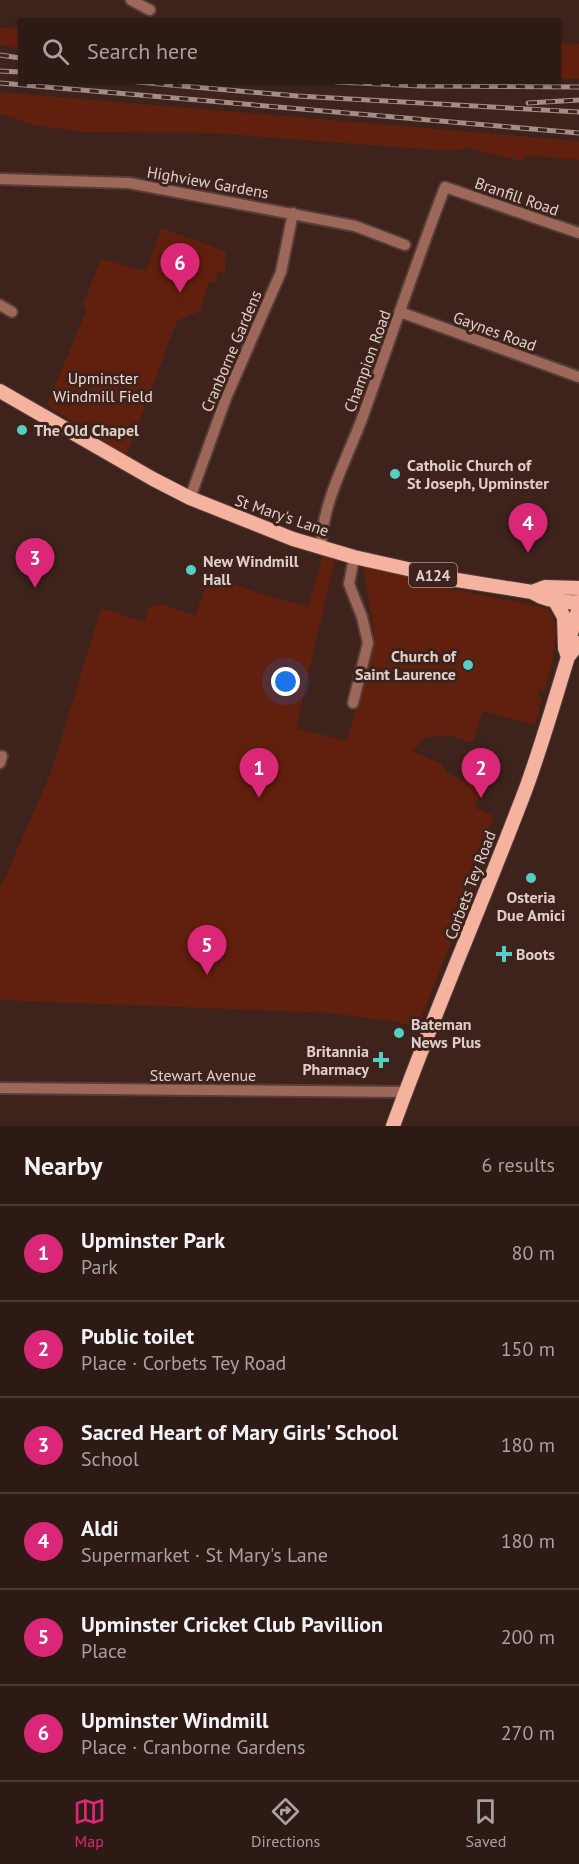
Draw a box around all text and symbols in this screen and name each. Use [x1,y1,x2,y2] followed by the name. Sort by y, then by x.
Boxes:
[18,18,561,84] search box
[39,35,72,68] icon: search
[87,37,198,65] text: Search here
[146,161,271,203] street label: Highview Gardens
[472,172,562,220] street label: Branfill Road
[160,244,200,293] pin: 6
[196,287,266,415] street label: Cranborne Gardens
[339,307,395,415] street label: Champion Road
[451,307,539,355] street label: Gaynes Road
[53,368,153,406] park label: Upminster Windmill Field
[34,420,139,440] place label: The Old Chapel
[15,423,29,437] marker: The Old Chapel
[407,455,549,493] place label: Catholic Church of St Joseph, Upminster
[388,467,402,481] marker: Catholic Church of St Joseph, Upminster
[232,490,332,540] street label: St Mary's Lane
[508,504,548,553] pin: 4
[15,538,54,588] pin: 3
[203,551,299,589] place label: New Windmill Hall
[184,563,198,577] marker: New Windmill Hall
[409,563,457,587] road number: A124
[355,646,457,684] place label: Church of Saint Laurence
[461,658,475,672] marker: Church of Saint Laurence
[271,667,300,696] your location
[240,748,278,798] pin: 1
[462,748,500,798] pin: 2
[440,828,500,942] street label: Corbets Tey Road
[524,871,538,885] marker: Osteria Due Amici
[497,887,565,925] place label: Osteria Due Amici
[188,926,226,975] pin: 5
[516,944,555,964] place label: Boots
[497,947,511,961] marker: Boots
[411,1014,481,1052] place label: Bateman News Plus
[392,1026,406,1040] marker: Bateman News Plus
[302,1041,369,1079] place label: Britannia Pharmacy
[374,1053,388,1067] marker: Britannia Pharmacy
[150,1065,256,1085] street label: Stewart Avenue
[24,1149,102,1182] text: Nearby
[482,1152,555,1178] text: 6 results
[81,1226,225,1254] text: Upminster Park
[38,1240,49,1266] text: 1
[512,1240,555,1266] text: 80 m
[81,1254,118,1280] text: Park
[81,1322,194,1350] text: Public toilet
[38,1336,49,1362] text: 2
[501,1336,555,1362] text: 150 m
[81,1350,286,1376] text: Place · Corbets Tey Road
[81,1418,398,1446] text: Sacred Heart of Mary Girls' School
[38,1432,49,1458] text: 3
[501,1432,555,1458] text: 180 m
[81,1446,139,1472] text: School
[81,1514,119,1542] text: Aldi
[38,1528,49,1554] text: 4
[501,1528,555,1554] text: 180 m
[81,1542,328,1568] text: Supermarket · St Mary's Lane
[81,1610,383,1638] text: Upminster Cricket Club Pavillion
[38,1624,49,1650] text: 5
[501,1624,555,1650] text: 200 m
[81,1638,127,1664] text: Place
[81,1706,268,1734] text: Upminster Windmill
[38,1720,49,1746] text: 6
[501,1720,555,1746] text: 270 m
[81,1734,305,1760] text: Place · Cranborne Gardens
[73,1795,106,1851] tab: Map
[251,1795,320,1851] tab: Directions
[466,1795,506,1851] tab: Saved

